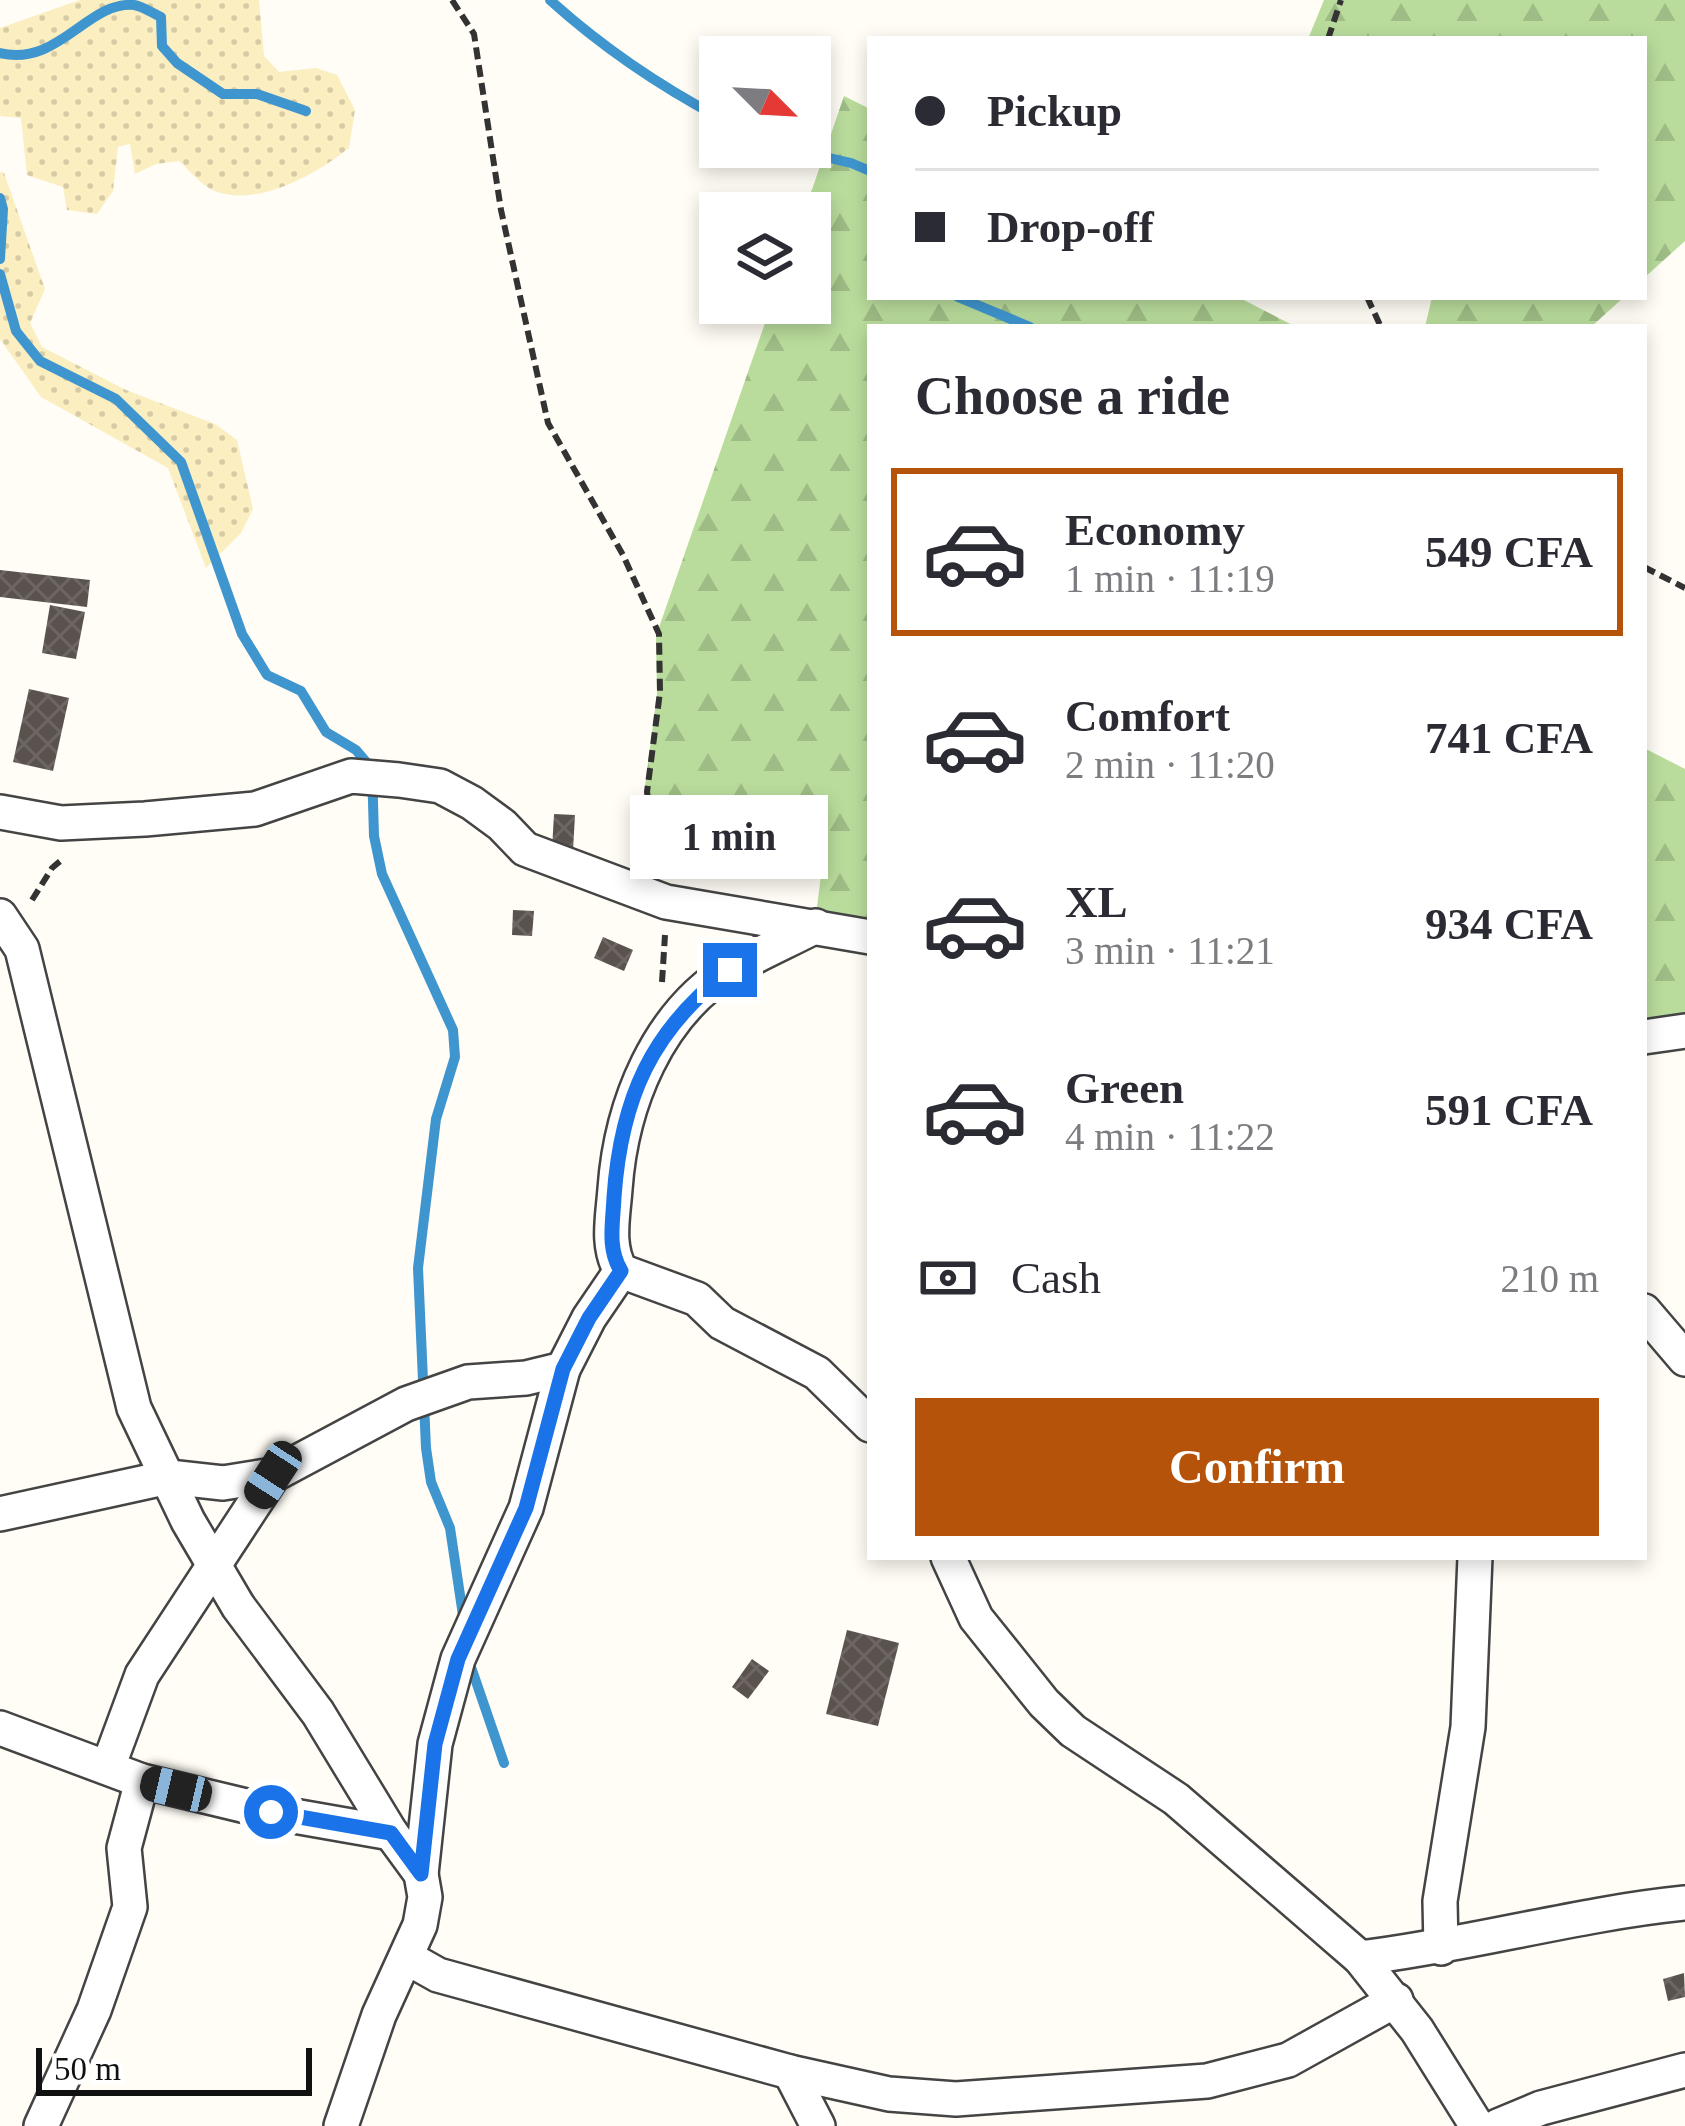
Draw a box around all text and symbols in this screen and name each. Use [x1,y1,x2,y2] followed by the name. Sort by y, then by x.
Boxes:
[699,36,831,168] north arrow
[699,36,831,324] map controls
[987,86,1122,136] text: Pickup
[699,192,831,324] button: layers
[987,202,1154,252] text: Drop-off
[915,366,1230,426] text: Choose a ride
[921,498,1029,606] icon: car
[1065,505,1245,555] text: Economy
[1425,527,1593,577] text: 549 CFA
[1065,557,1275,600] text: 1 min · 11:19
[921,684,1029,792] icon: car
[1065,691,1230,741] text: Comfort
[1425,713,1593,763] text: 741 CFA
[1065,743,1275,786] text: 2 min · 11:20
[631,796,829,880] callout: 1 min
[682,815,776,858] text: 1 min
[921,870,1029,978] icon: car
[1065,877,1128,927] text: XL
[1425,899,1593,949] text: 934 CFA
[1065,929,1275,972] text: 3 min · 11:21
[703,943,757,997] route end
[921,1056,1029,1164] icon: car
[1065,1063,1184,1113] text: Green
[1425,1085,1593,1135] text: 591 CFA
[1065,1115,1275,1158] text: 4 min · 11:22
[915,1245,981,1311] icon: cash
[1011,1253,1101,1303] text: Cash
[1500,1257,1599,1300] text: 210 m
[915,1398,1599,1536] button: Confirm
[238,1435,308,1515] car
[137,1763,215,1815] car
[244,1785,298,1839] route start
[36,2042,312,2095] scale bar
[54,2051,121,2087] text: 50 m

